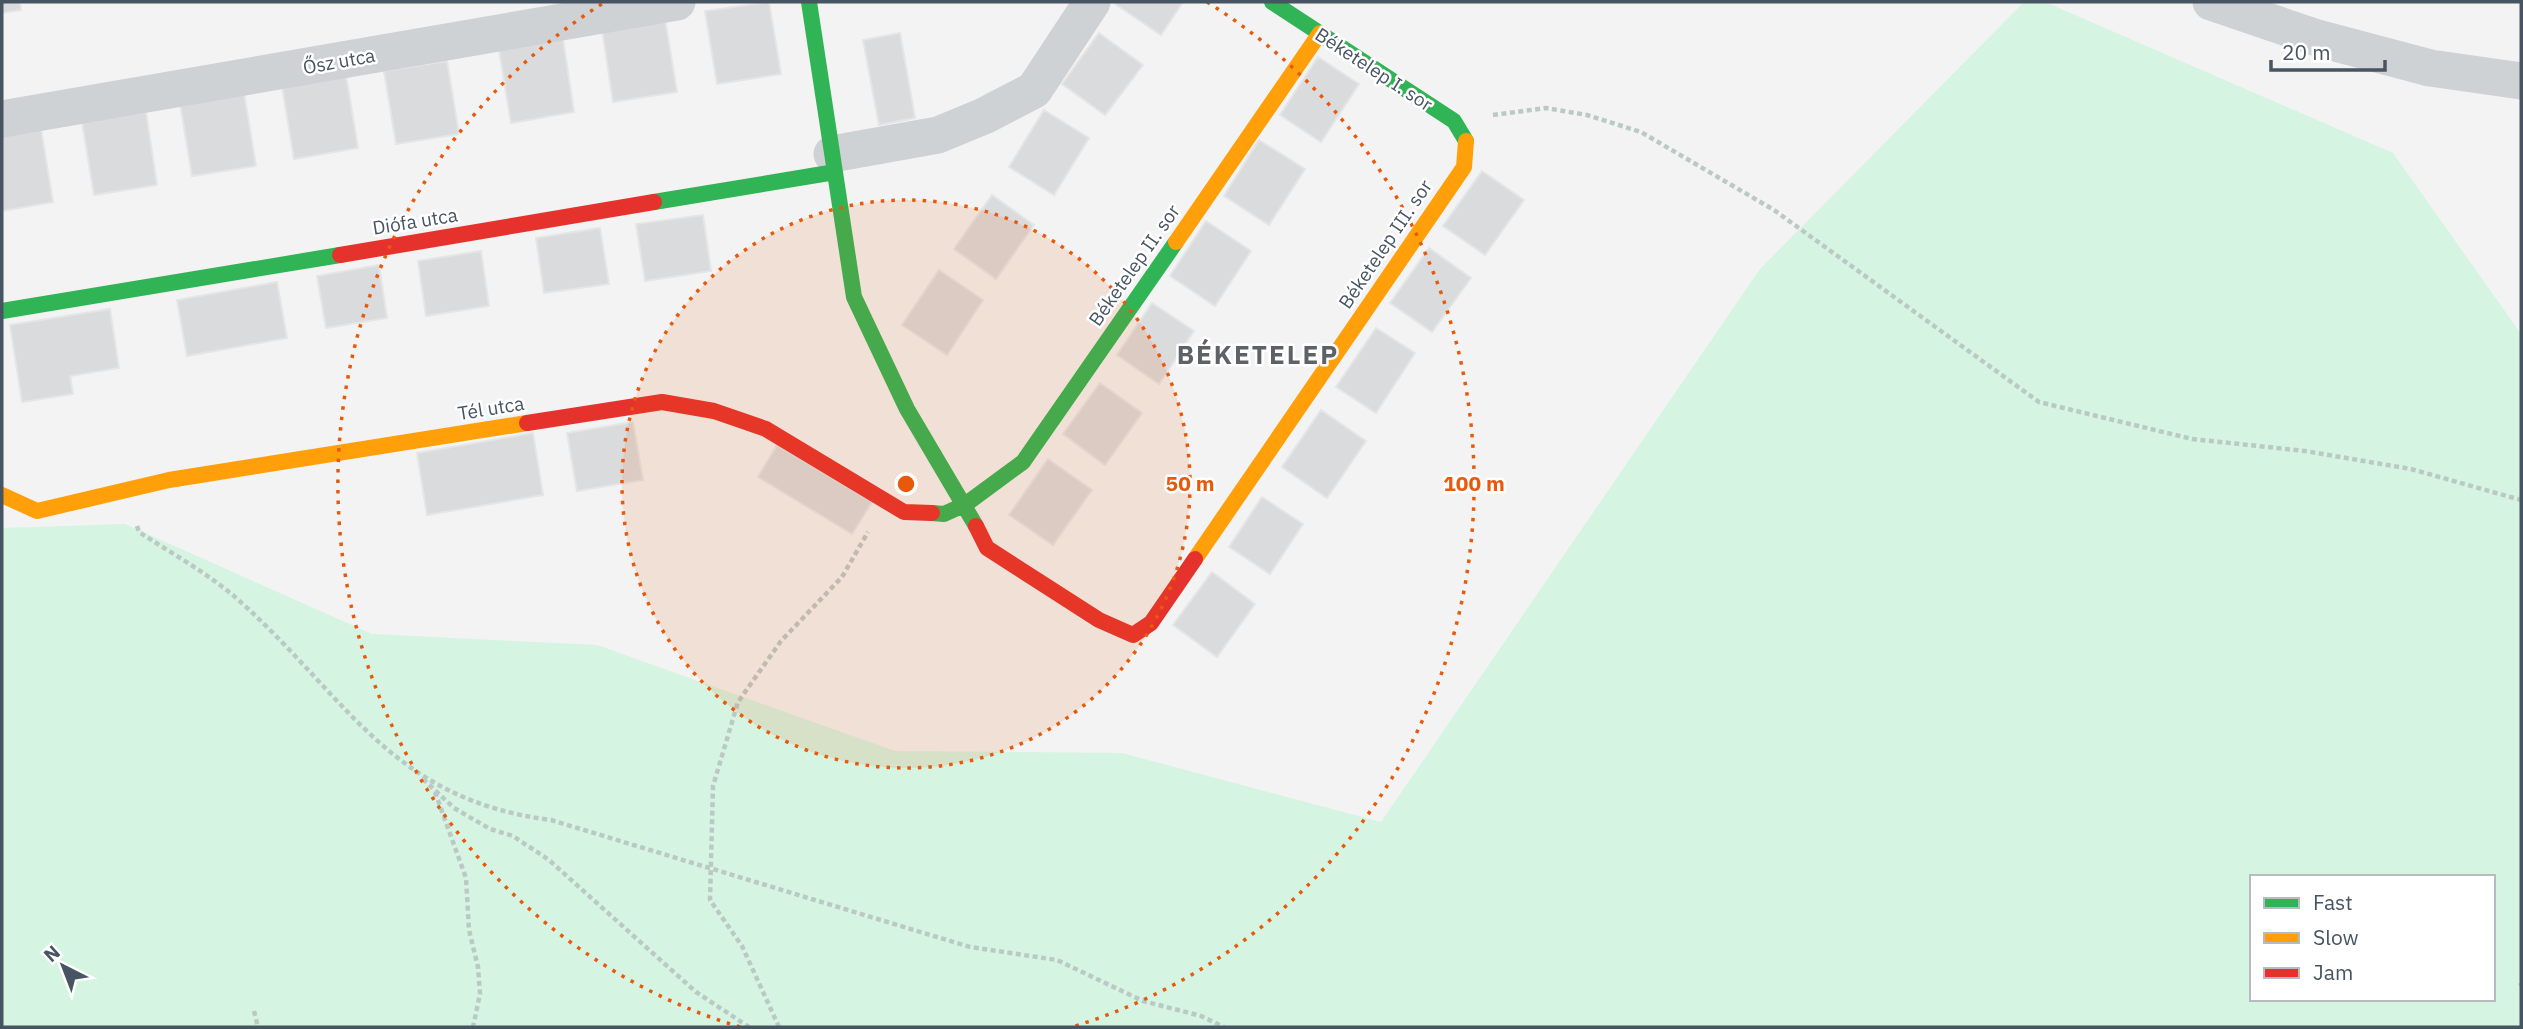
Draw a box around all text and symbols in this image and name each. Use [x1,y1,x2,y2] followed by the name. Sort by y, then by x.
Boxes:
[1311,22,1437,116] street label: Béketelep I. sor
[2271,28,2385,72] scale bar
[2282,38,2331,66] text: 20 m
[301,43,377,79] street label: Ősz utca
[1333,175,1437,313] street label: Béketelep III. sor
[1083,200,1185,330] street label: Béketelep II. sor
[371,202,459,240] street label: Diófa utca
[1177,337,1339,371] district label: BÉKETELEP
[456,391,526,425] street label: Tél utca
[1166,469,1214,497] text: 50 m
[1443,469,1505,497] text: 100 m
[894,472,918,496] centre of rings
[2250,875,2495,1001] legend
[2313,888,2353,916] text: Fast
[2313,923,2359,951] text: Slow
[28,931,98,1001] north arrow
[38,940,65,967] text: N
[2313,958,2353,986] text: Jam

